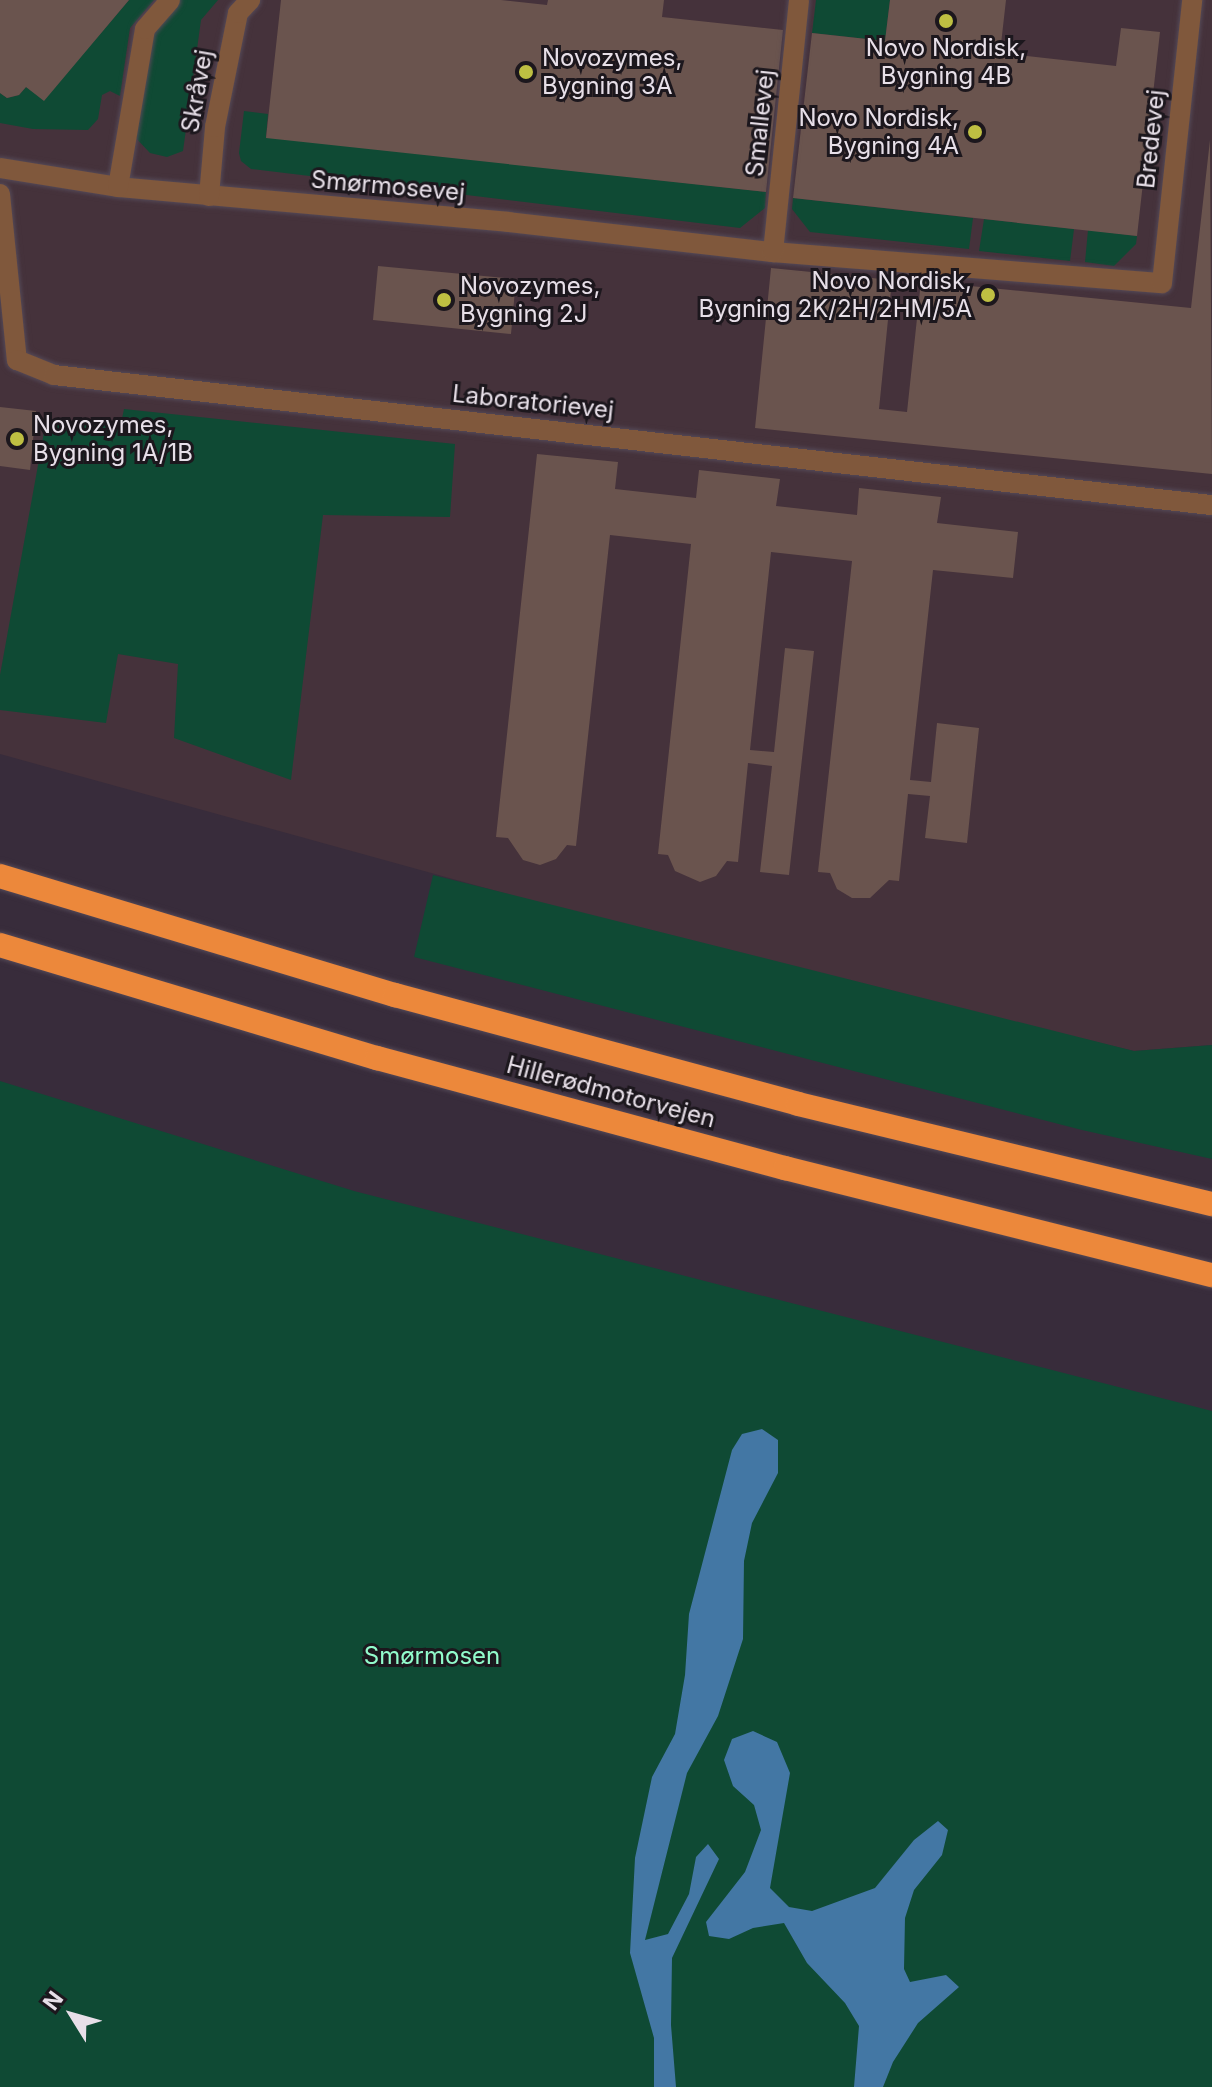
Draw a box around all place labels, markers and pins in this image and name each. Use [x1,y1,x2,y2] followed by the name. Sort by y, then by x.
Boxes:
[937,12,955,30] marker: Novo Nordisk, Bygning 4B
[866,34,1026,90] place label: Novo Nordisk, Bygning 4B
[542,44,682,100] place label: Novozymes, Bygning 3A
[517,63,535,81] marker: Novozymes, Bygning 3A
[798,104,959,160] place label: Novo Nordisk, Bygning 4A
[966,123,984,141] marker: Novo Nordisk, Bygning 4A
[698,267,972,323] place label: Novo Nordisk, Bygning 2K/2H/2HM/5A
[460,272,600,328] place label: Novozymes, Bygning 2J
[979,286,997,304] marker: Novo Nordisk, Bygning 2K/2H/2HM/5A
[435,291,453,309] marker: Novozymes, Bygning 2J
[33,411,193,467] place label: Novozymes, Bygning 1A/1B
[8,430,26,448] marker: Novozymes, Bygning 1A/1B

